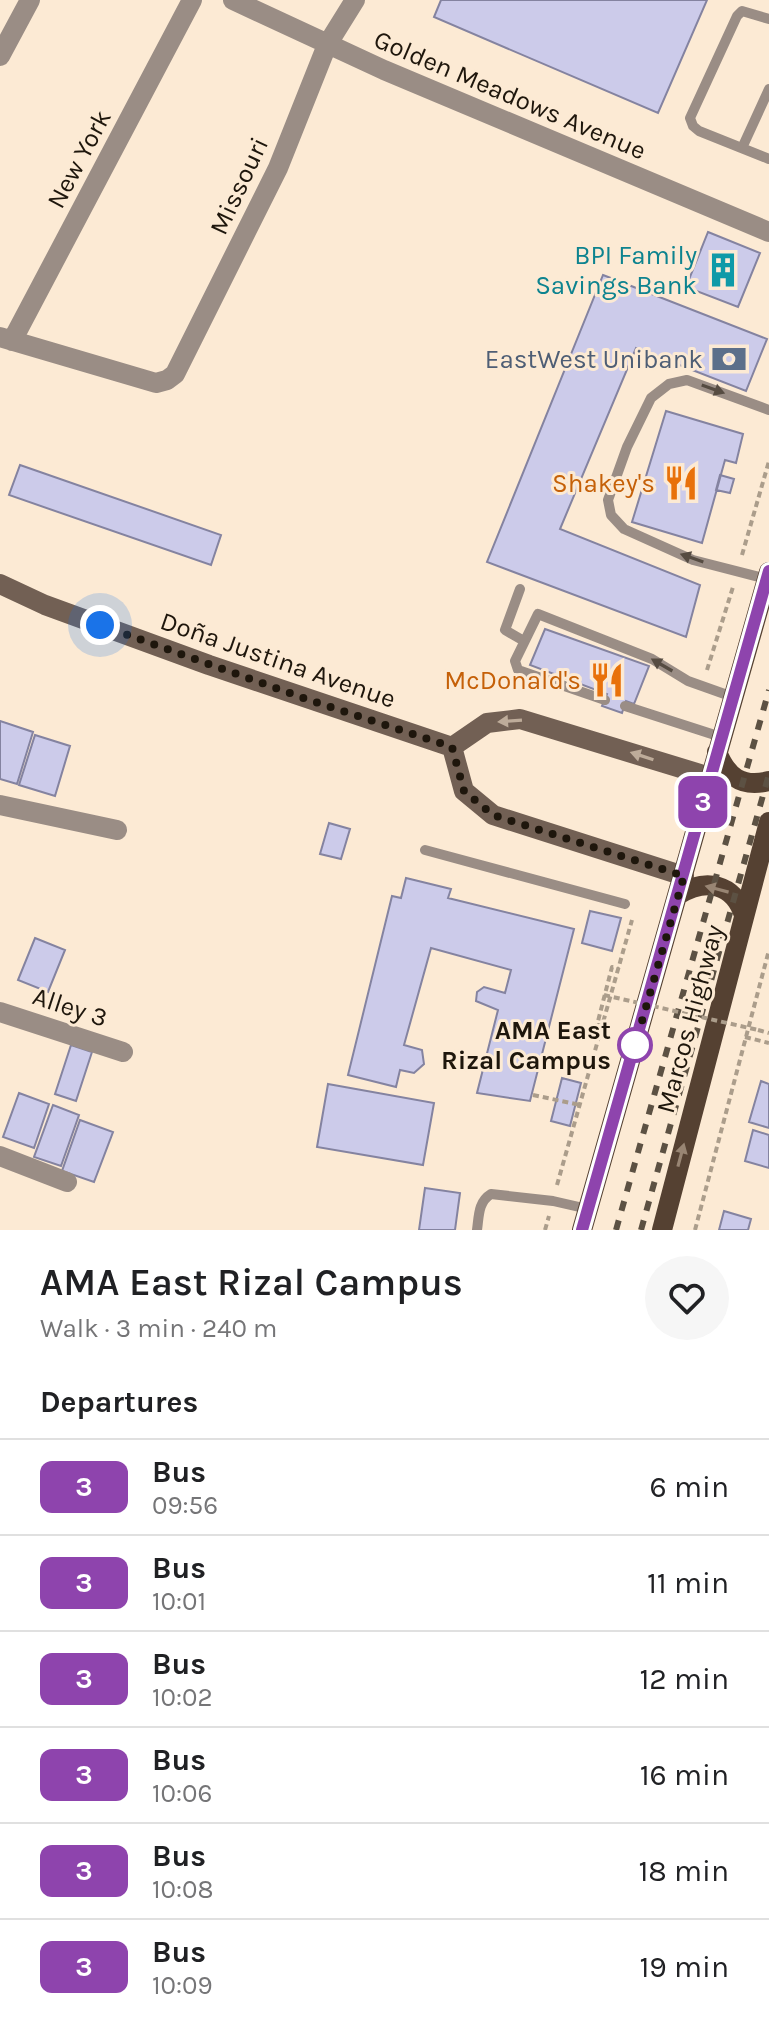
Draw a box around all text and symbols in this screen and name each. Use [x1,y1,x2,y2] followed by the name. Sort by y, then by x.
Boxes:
[369,24,651,166] street label: Golden Meadows Avenue
[40,104,118,214] street label: New York
[203,132,275,240] street label: Missouri
[535,240,697,301] place label: BPI Family Savings Bank
[704,251,742,289] building icon: BPI Family Savings Bank
[710,340,748,378] bank icon: EastWest Unibank
[485,344,703,375] place label: EastWest Unibank
[701,384,725,396] one-way arrow
[662,464,700,502] restaurant icon: Shakey's
[552,468,655,499] place label: Shakey's
[680,551,704,564] one-way arrow
[80,605,120,645] your location
[156,605,400,715] street label: Doña Justina Avenue
[651,658,674,672] one-way arrow
[588,661,626,699] restaurant icon: McDonald's
[444,665,581,696] place label: McDonald's
[497,715,522,728] one-way arrow
[629,749,653,762] one-way arrow
[677,776,729,828] line badge: 3
[694,785,712,818] text: 3
[704,882,729,894] one-way arrow
[650,921,730,1117] street label: Marcos Highway
[29,980,111,1034] street label: Alley 3
[441,1015,611,1076] place label: AMA East Rizal Campus
[618,1028,652,1062] marker: AMA East Rizal Campus
[676,1142,688,1167] one-way arrow
[645,1256,729,1340] button: heart
[40,1260,463,1305] text: AMA East Rizal Campus
[40,1313,277,1344] text: Walk · 3 min · 240 m
[40,1384,198,1420] text: Departures
[152,1454,206,1490] text: Bus
[650,1469,729,1505] text: 6 min
[75,1470,93,1503] text: 3
[152,1490,218,1521] text: 09:56
[152,1550,206,1586] text: Bus
[647,1565,729,1601] text: 11 min
[75,1566,93,1599] text: 3
[152,1586,206,1617] text: 10:01
[152,1646,206,1682] text: Bus
[639,1661,729,1697] text: 12 min
[75,1662,93,1695] text: 3
[152,1682,213,1713] text: 10:02
[152,1742,206,1778] text: Bus
[640,1757,729,1793] text: 16 min
[75,1758,93,1791] text: 3
[152,1778,212,1809] text: 10:06
[152,1838,206,1874] text: Bus
[638,1853,729,1889] text: 18 min
[75,1854,93,1887] text: 3
[152,1874,213,1905] text: 10:08
[152,1934,206,1970] text: Bus
[639,1949,729,1985] text: 19 min
[75,1950,93,1983] text: 3
[152,1970,213,2001] text: 10:09

